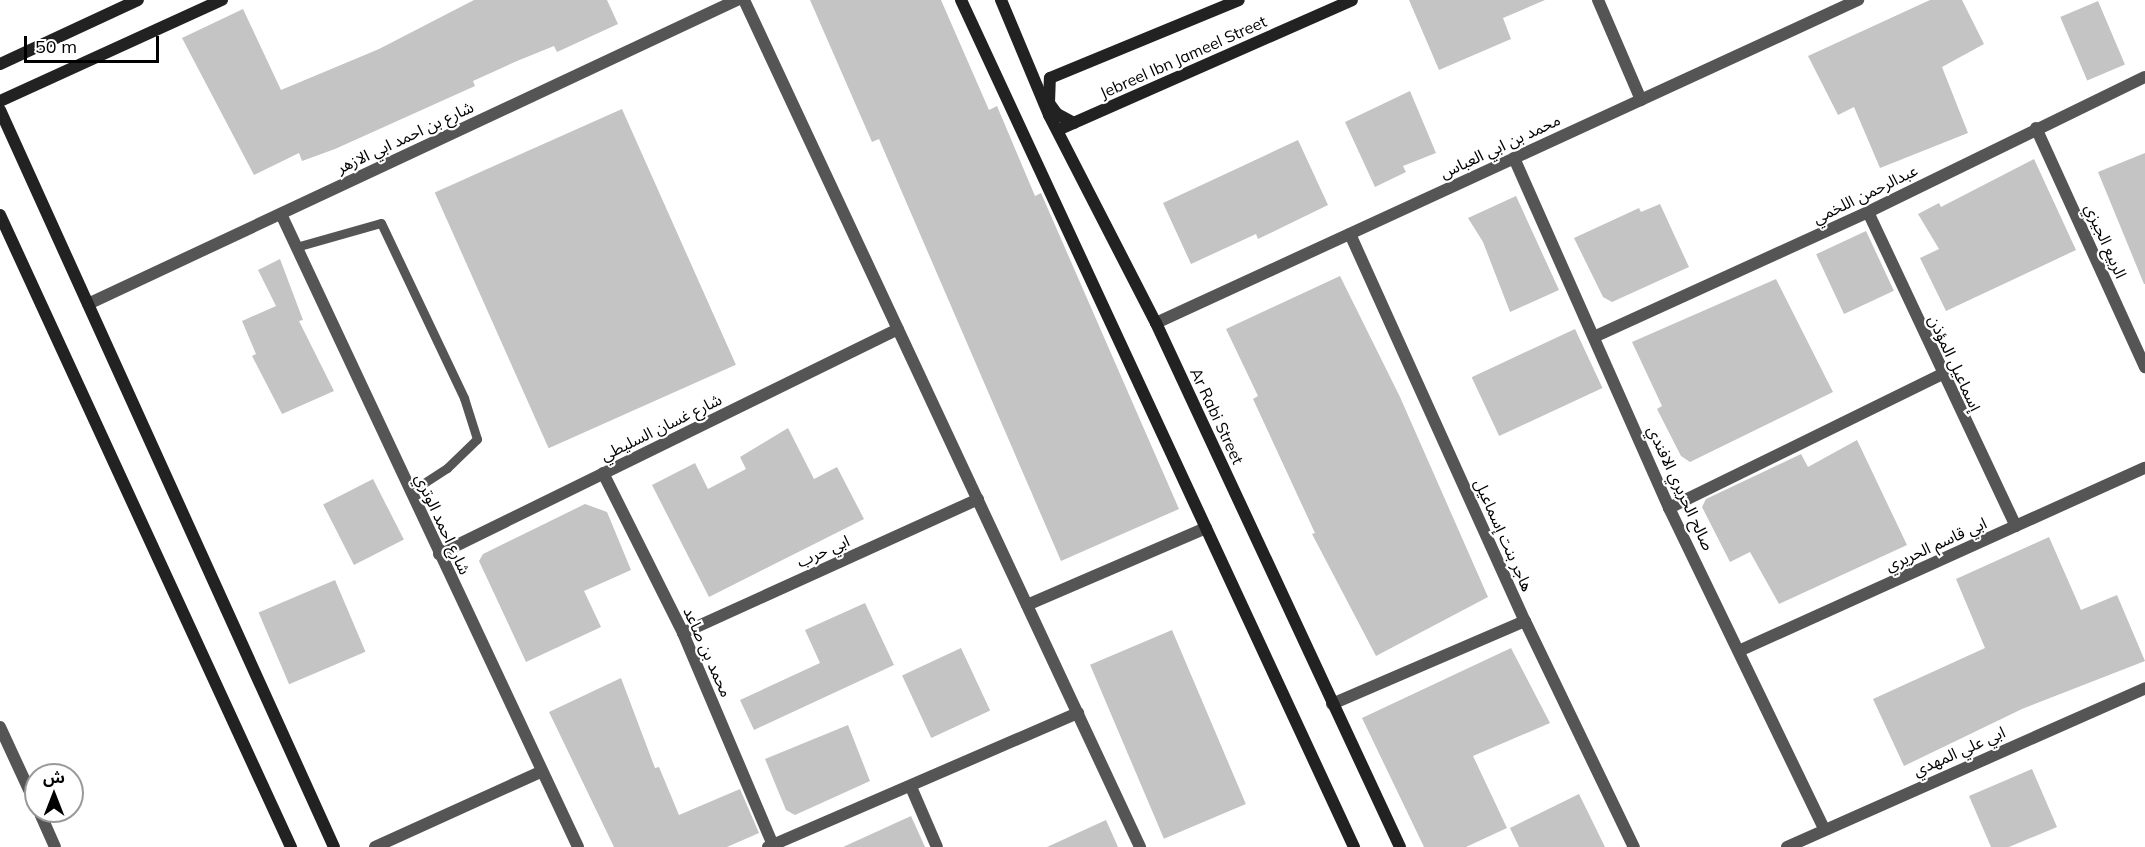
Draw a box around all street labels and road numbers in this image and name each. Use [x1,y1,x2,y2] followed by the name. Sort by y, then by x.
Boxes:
[1097,12,1269,102] street label: Jebreel Ibn Jameel Street
[334,97,476,177] street label: شارع بن احمد ابي الازهر
[1437,110,1563,182] street label: محمد بن ابي العباس
[1809,160,1921,228] street label: عبدالرحمن اللخمي
[2081,201,2131,281] street label: الربيع الجيزي
[1924,312,1986,414] street label: إسماعيل المؤذن
[1186,365,1248,467] street label: Ar Rabi Street
[597,389,725,465] street label: شارع غسان السليطي
[1644,422,1718,554] street label: صالح الحريري الافندي
[411,470,475,578] street label: شارع احمد الوتري
[1471,476,1537,594] street label: هاجر بنت إسماعيل
[1882,513,1990,575] street label: ابي قاسم الحريري
[794,531,852,571] street label: ابي حرب
[680,604,736,700] street label: محمد بن صاعد
[1910,722,2008,780] street label: ابي علي المهدي

